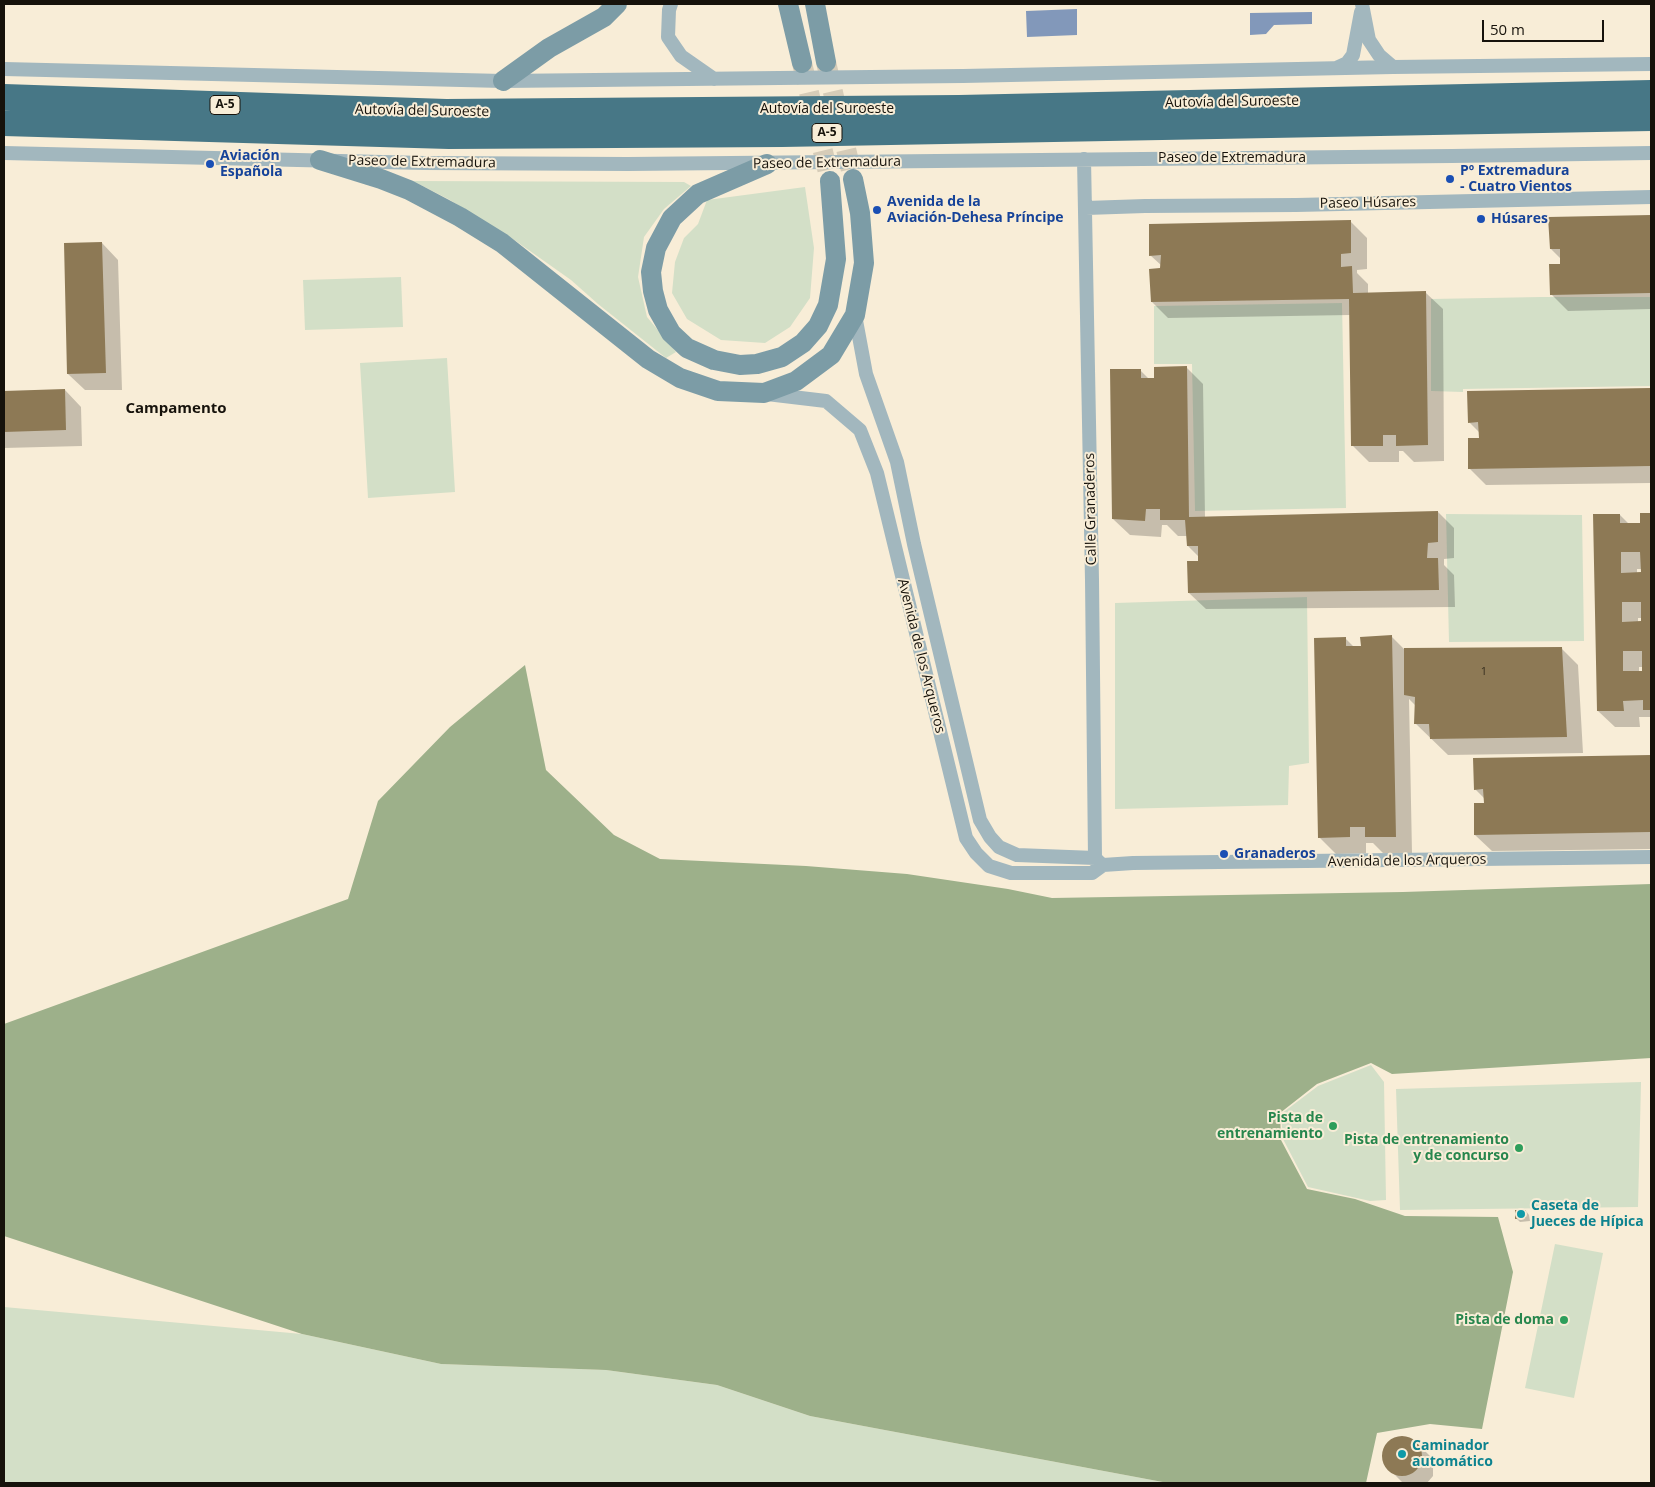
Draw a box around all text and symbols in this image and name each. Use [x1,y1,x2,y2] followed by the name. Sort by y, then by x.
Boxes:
[1485,10,1608,42] scale bar
[1490,19,1525,39] text: 50 m
[1165,92,1299,112] street label: Autovía del Suroeste
[210,96,240,114] road number: A-5
[355,101,489,121] street label: Autovía del Suroeste
[760,101,894,117] street label: Autovía del Suroeste
[812,124,842,142] road number: A-5
[220,148,283,180] place label: Aviación Española
[1158,150,1306,166] street label: Paseo de Extremadura
[348,152,496,172] street label: Paseo de Extremadura
[753,153,901,173] street label: Paseo de Extremadura
[204,158,216,170] marker: Aviación Española
[1460,163,1572,196] place label: Pº Extremadura - Cuatro Vientos
[1444,173,1456,185] marker: Pº Extremadura - Cuatro Vientos
[887,194,1064,226] place label: Avenida de la Aviación-Dehesa Príncipe
[1320,194,1416,212] street label: Paseo Húsares
[871,204,883,216] marker: Avenida de la Aviación-Dehesa Príncipe
[1491,211,1548,227] place label: Húsares
[1475,213,1487,225] marker: Húsares
[125,400,227,418] district label: Campamento
[1082,453,1100,565] street label: Calle Granaderos
[894,577,948,735] street label: Avenida de los Arqueros
[1481,665,1487,679] house number: 1
[1234,846,1316,862] place label: Granaderos
[1218,848,1230,860] marker: Granaderos
[1328,851,1486,871] street label: Avenida de los Arqueros
[1217,1110,1323,1142] place label: Pista de entrenamiento
[1327,1120,1339,1132] marker: Pista de entrenamiento
[1344,1132,1509,1164] place label: Pista de entrenamiento y de concurso
[1513,1142,1525,1154] marker: Pista de entrenamiento y de concurso
[1531,1198,1644,1230] place label: Caseta de Jueces de Hípica
[1515,1208,1527,1220] marker: Caseta de Jueces de Hípica
[1455,1312,1554,1328] place label: Pista de doma
[1558,1314,1570,1326] marker: Pista de doma
[1412,1438,1493,1470] place label: Caminador automático
[1396,1448,1408,1460] marker: Caminador automático

